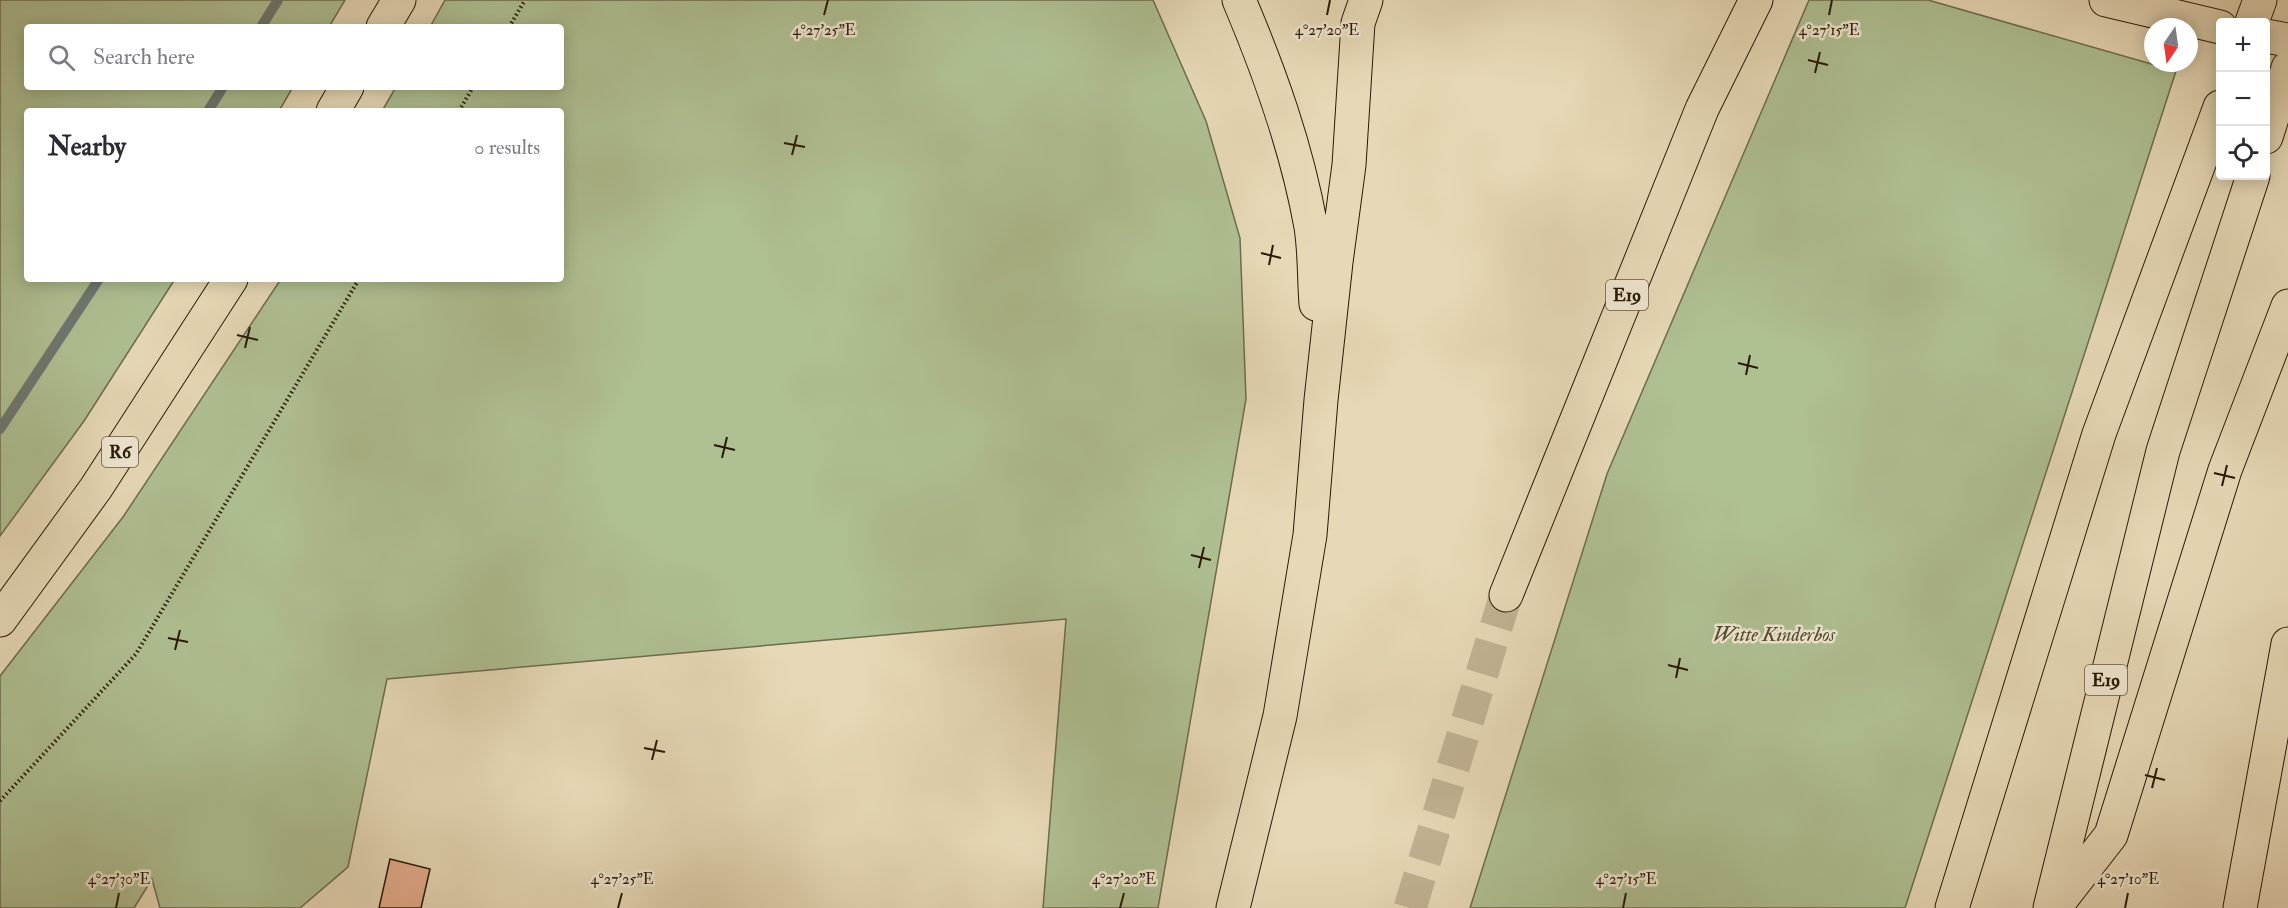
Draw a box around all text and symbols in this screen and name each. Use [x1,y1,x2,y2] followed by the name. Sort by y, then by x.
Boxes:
[2144,18,2198,72] north arrow
[2216,18,2270,180] map controls
[2216,18,2270,72] button: +
[792,21,856,40] text: 4°27'25"E
[1295,21,1359,40] text: 4°27'20"E
[1799,21,1860,40] text: 4°27'15"E
[24,24,564,90] search box
[45,41,78,74] icon: search
[93,43,195,71] text: Search here
[2216,72,2270,126] button: −
[2216,126,2270,180] button: locate
[48,131,126,163] text: Nearby
[474,135,540,160] text: 0 results
[1606,280,1648,310] road number: E19
[102,437,138,467] road number: R6
[1713,622,1836,647] park label: Witte Kinderbos
[2085,665,2127,695] road number: E19
[88,870,150,889] text: 4°27'30"E
[590,870,654,889] text: 4°27'25"E
[1092,870,1156,889] text: 4°27'20"E
[1596,870,1657,889] text: 4°27'15"E
[2097,870,2159,889] text: 4°27'10"E

